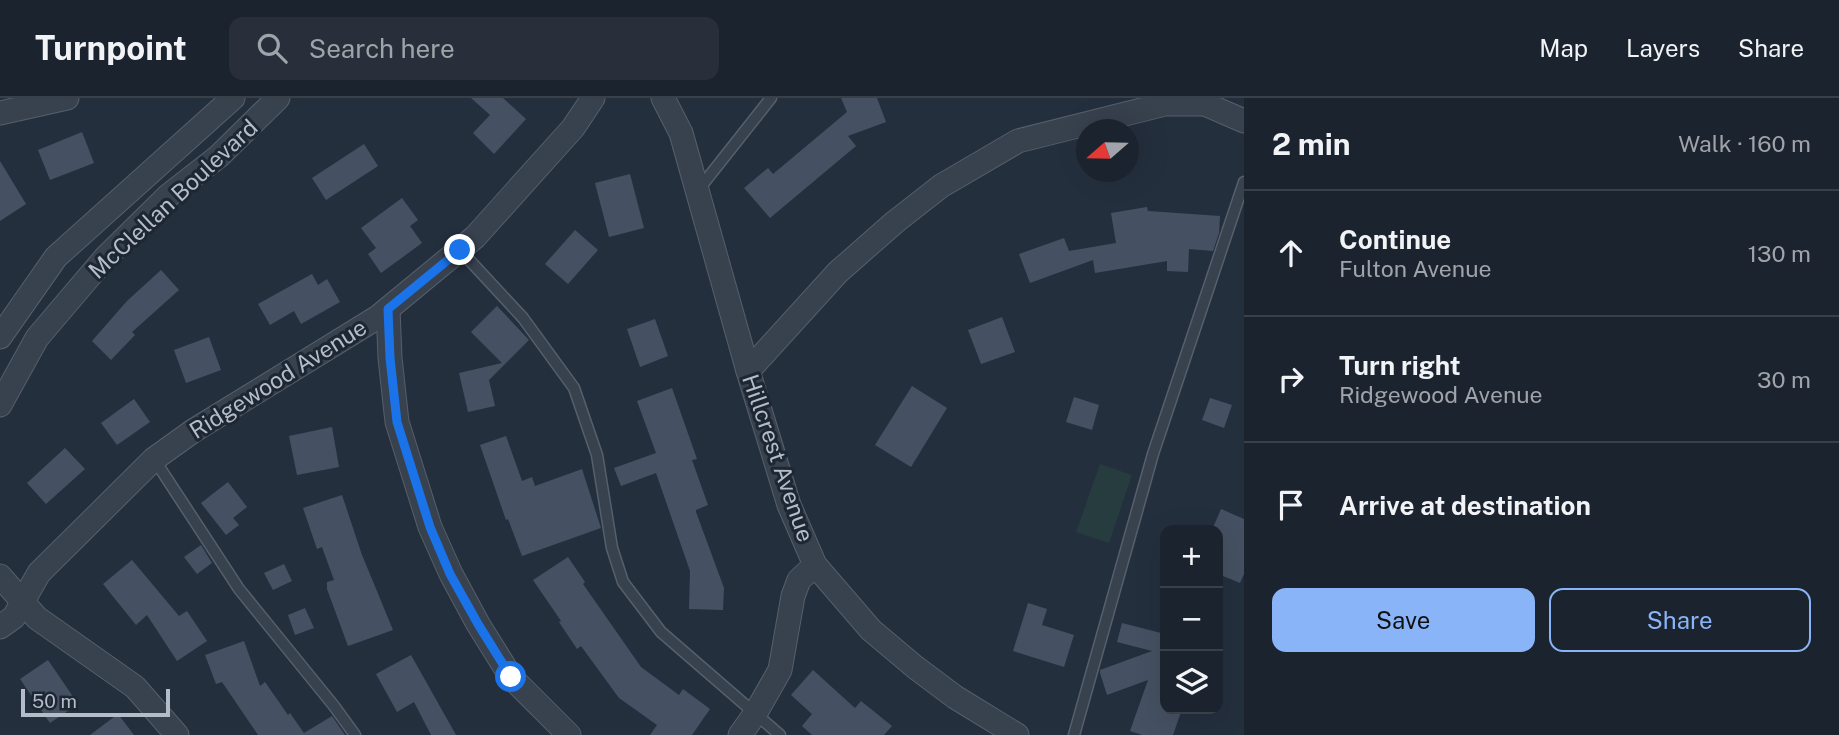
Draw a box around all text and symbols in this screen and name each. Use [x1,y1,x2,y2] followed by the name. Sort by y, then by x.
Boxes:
[229,17,719,80] search box
[35,29,187,67] text: Turnpoint
[253,29,291,67] icon: search
[309,33,455,64] text: Search here
[1539,34,1588,62] text: Map
[1626,34,1700,62] text: Layers
[1738,34,1804,62] text: Share
[83,113,263,284] street label: McClellan Boulevard
[1076,119,1139,182] north arrow
[1272,126,1351,162] text: 2 min
[1678,130,1811,157] text: Walk · 160 m
[1339,224,1451,255] text: Continue
[444,234,475,265] route end
[1272,234,1310,272] icon: ahead
[1748,240,1811,267] text: 130 m
[1339,255,1492,282] text: Fulton Avenue
[184,313,371,444] street label: Ridgewood Avenue
[1339,350,1461,381] text: Turn right
[1272,360,1310,398] icon: right
[1757,366,1811,393] text: 30 m
[737,370,820,545] street label: Hillcrest Avenue
[1339,381,1543,408] text: Ridgewood Avenue
[1272,486,1310,524] icon: arrive
[1339,490,1591,521] text: Arrive at destination
[1160,525,1223,714] map controls
[1160,525,1223,588] button: +
[1160,588,1223,651] button: −
[1272,588,1535,652] button: Save
[1549,588,1811,652] button: Share
[1160,651,1223,714] button: layers
[495,661,526,692] route start
[21,686,170,718] scale bar
[32,690,77,712] text: 50 m

